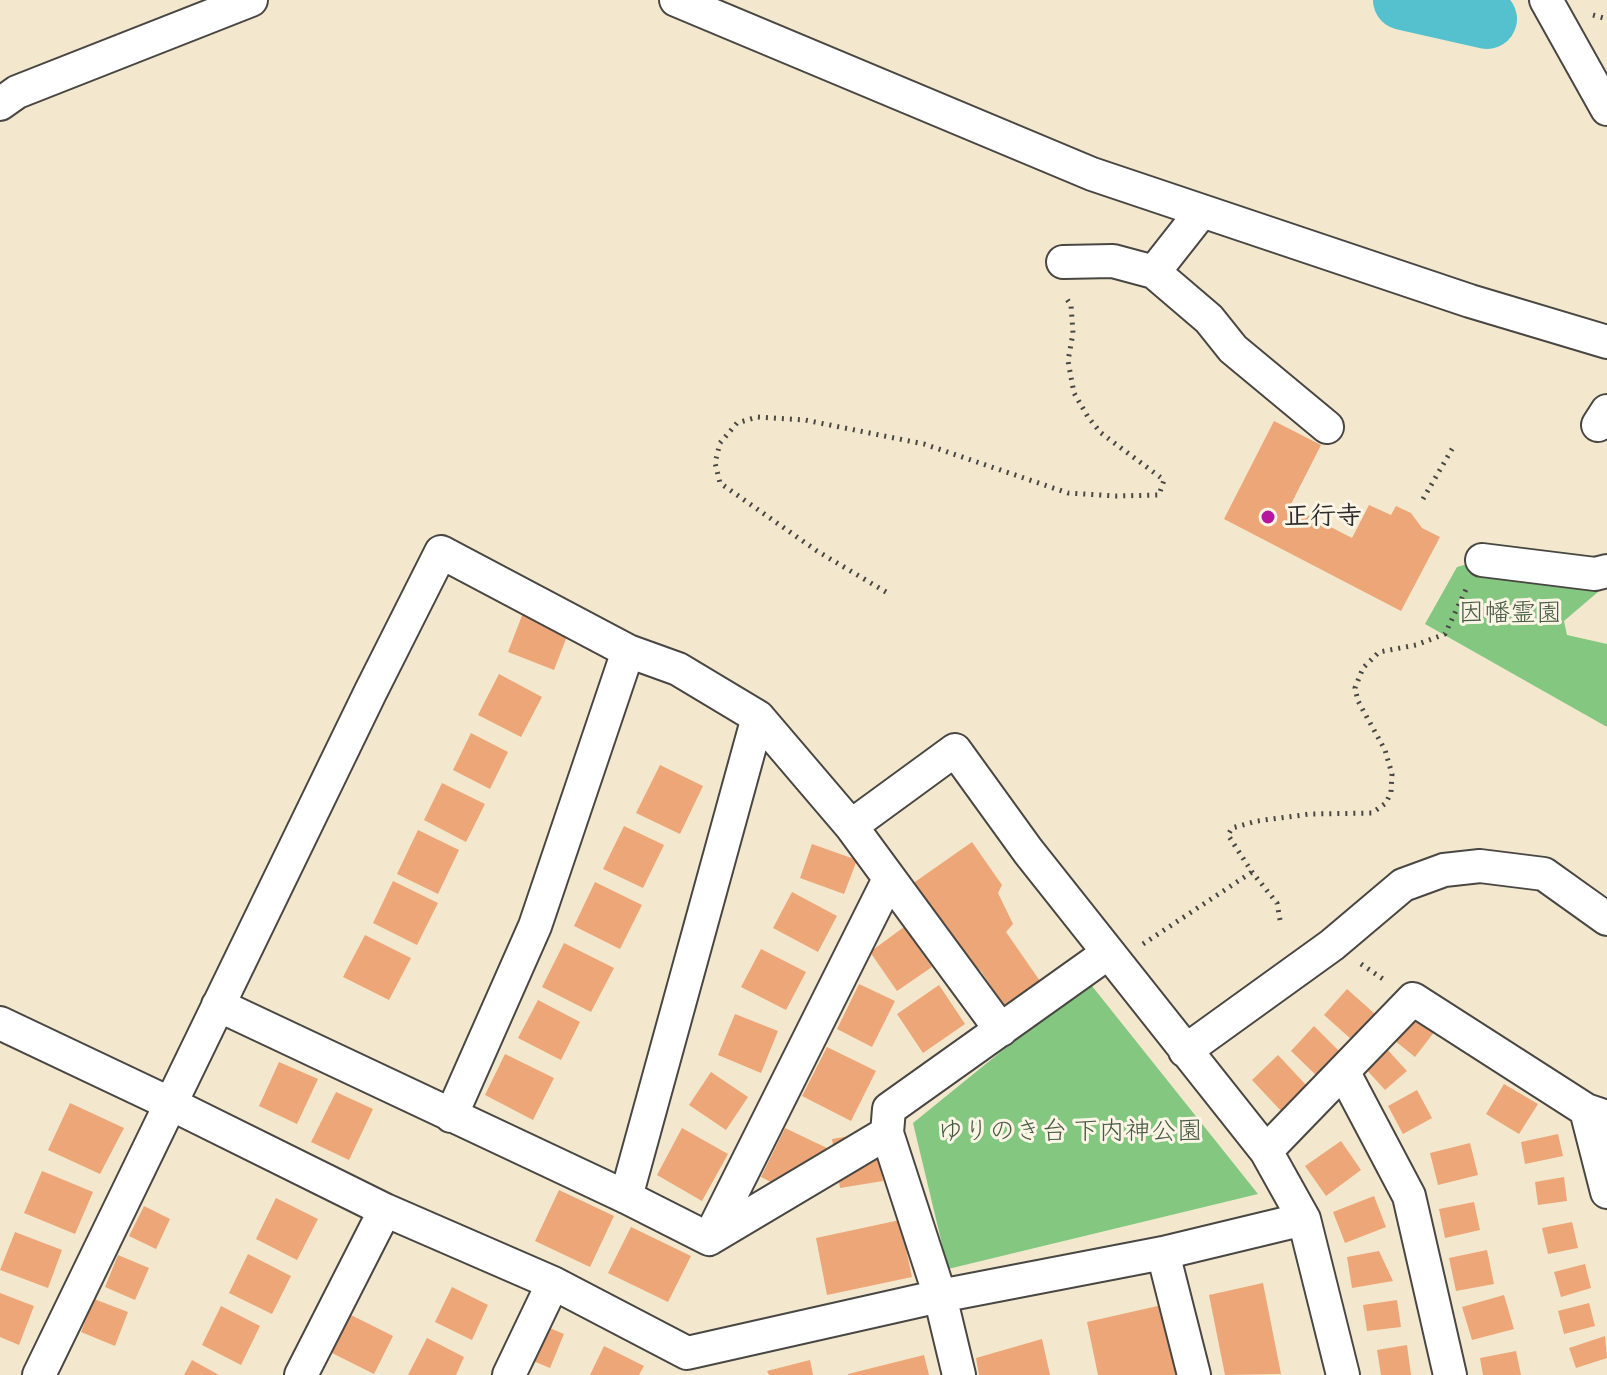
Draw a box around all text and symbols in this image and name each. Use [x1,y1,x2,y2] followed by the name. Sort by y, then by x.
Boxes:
[1284,501,1362,533] place label: 正行寺
[1259,508,1277,526] marker: 正行寺
[1458,598,1562,630] park label: 因幡霊園
[937,1116,1203,1148] park label: ゆりのき台 下内神公園

